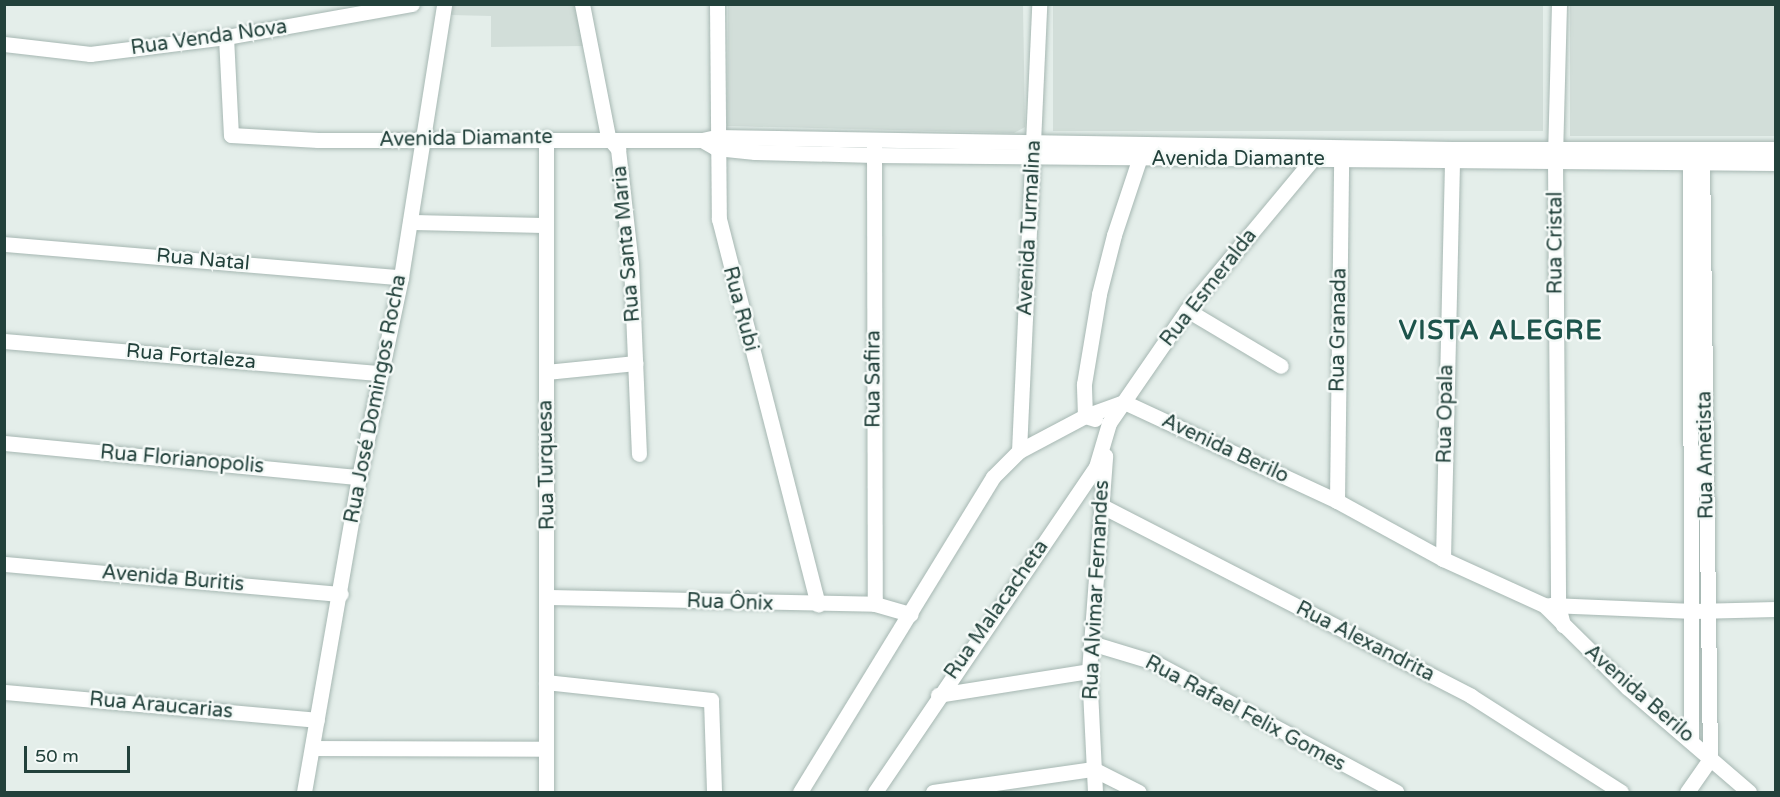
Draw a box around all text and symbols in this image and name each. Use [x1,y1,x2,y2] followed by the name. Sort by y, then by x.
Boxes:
[129,15,289,61] street label: Rua Venda Nova
[379,125,553,153] street label: Avenida Diamante
[1013,139,1047,317] street label: Avenida Turmalina
[1151,147,1325,171] street label: Avenida Diamante
[608,165,646,323] street label: Rua Santa Maria
[1544,192,1568,294] street label: Rua Cristal
[1156,224,1262,352] street label: Rua Esmeralda
[155,244,251,276] street label: Rua Natal
[717,264,763,354] street label: Rua Rubi
[1326,268,1352,392] street label: Rua Granada
[340,273,412,525] street label: Rua José Domingos Rocha
[1399,315,1603,347] district label: VISTA ALEGRE
[862,330,886,428] street label: Rua Safira
[125,339,257,375] street label: Rua Fortaleza
[1433,364,1459,464] street label: Rua Opala
[1693,391,1719,519] street label: Rua Ametista
[534,400,560,530] street label: Rua Turquesa
[1158,409,1292,489] street label: Avenida Berilo
[99,441,265,479] street label: Rua Florianopolis
[1079,479,1115,701] street label: Rua Alvimar Fernandes
[940,536,1054,684] street label: Rua Malacacheta
[101,561,245,597] street label: Avenida Buritis
[686,589,774,617] street label: Rua Ônix
[1292,597,1438,687] street label: Rua Alexandrita
[1579,640,1699,748] street label: Avenida Berilo
[1141,651,1349,777] street label: Rua Rafael Felix Gomes
[88,688,234,724] street label: Rua Araucarias
[27,734,134,772] scale bar
[35,745,79,767] text: 50 m

